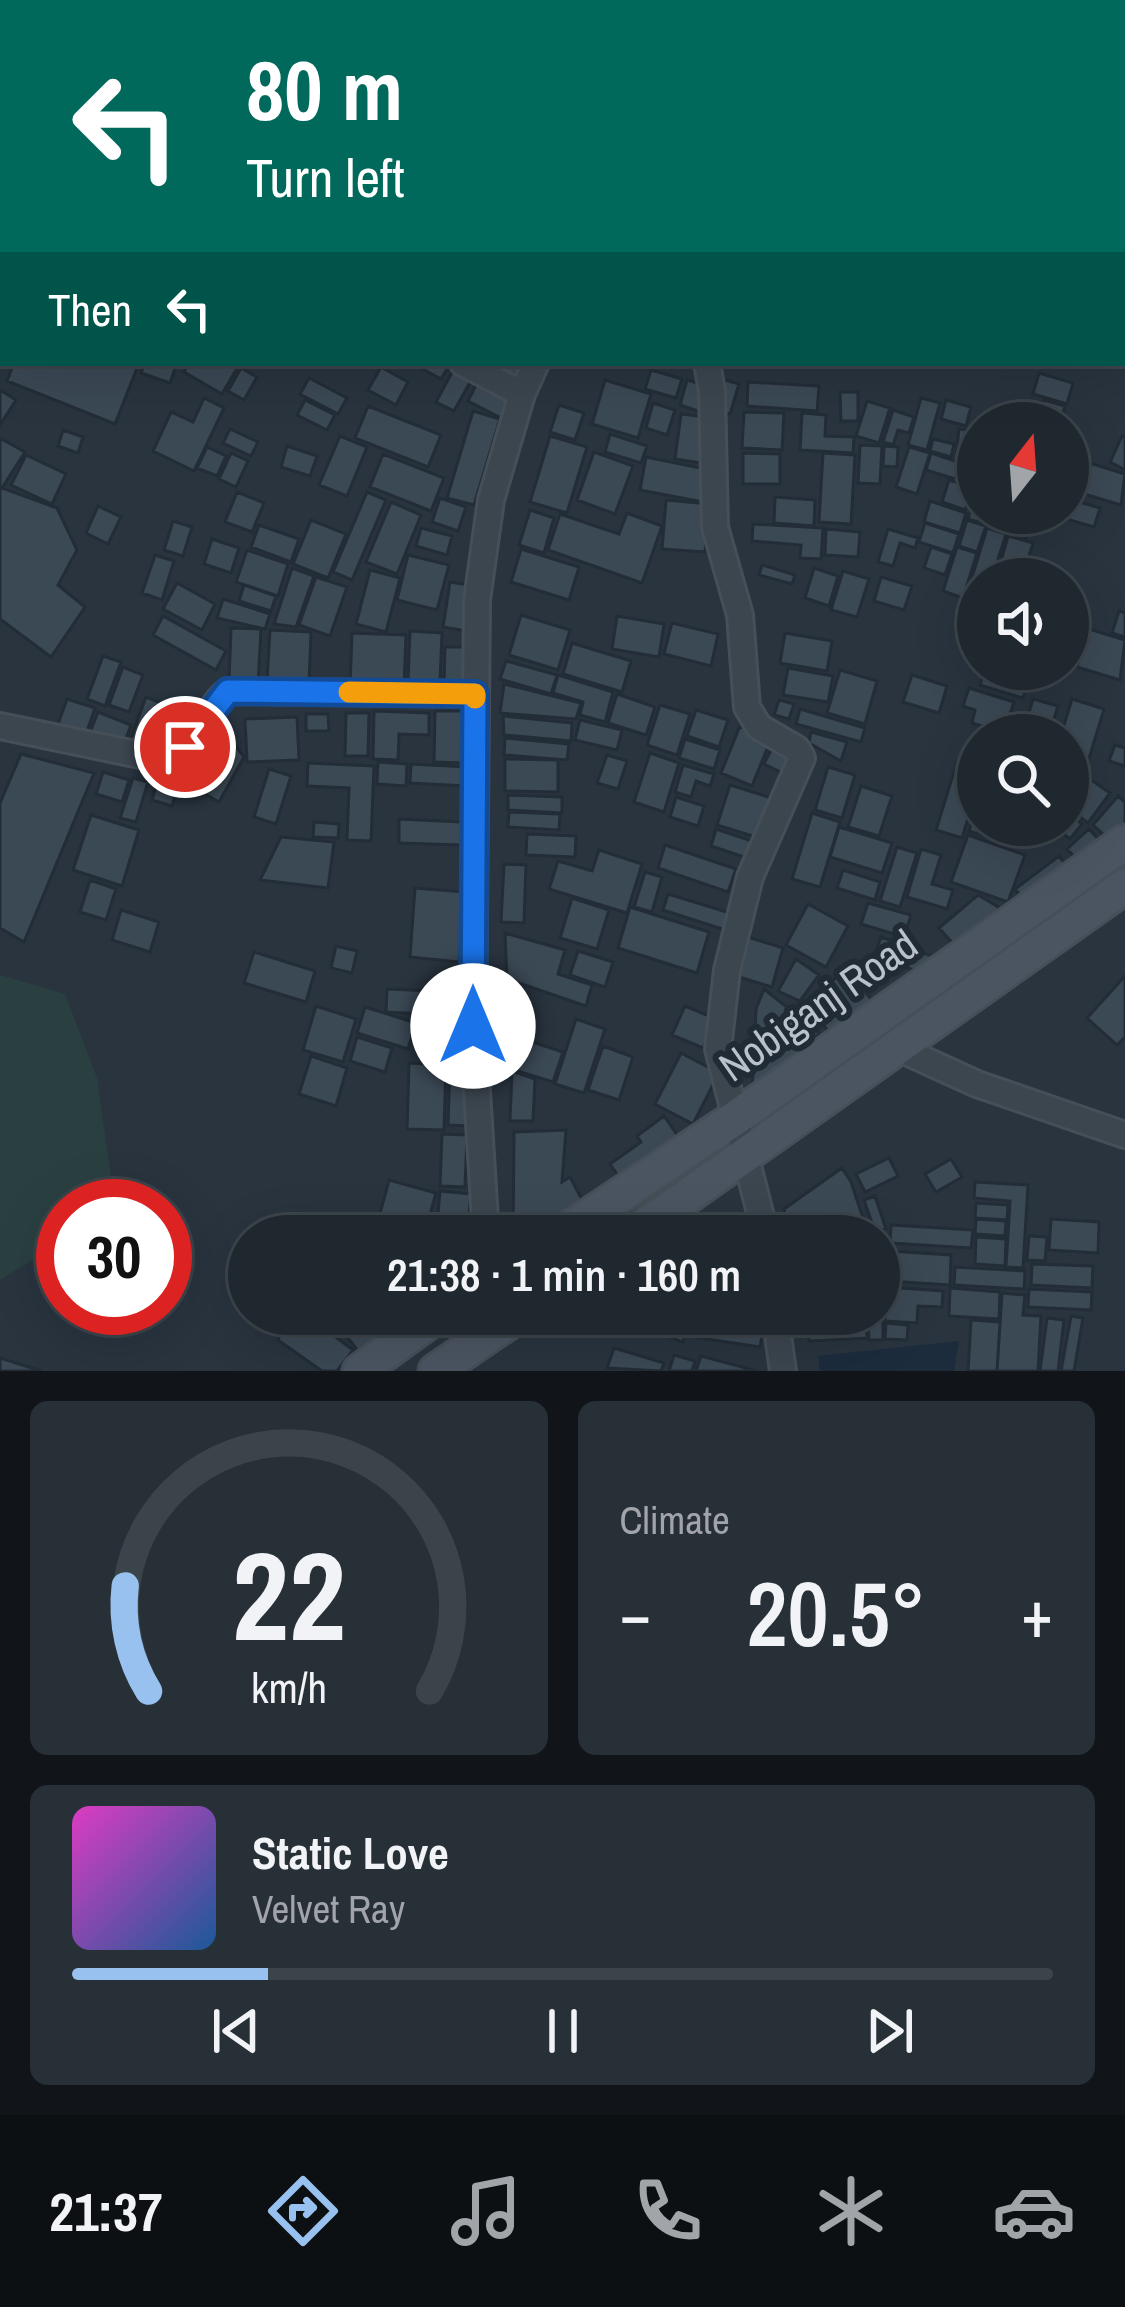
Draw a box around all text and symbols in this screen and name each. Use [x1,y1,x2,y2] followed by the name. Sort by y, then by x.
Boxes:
[246,33,403,146] text: 80 m
[48,48,204,204] icon: left
[246,141,405,214] text: Turn left
[156,276,222,342] icon: left
[48,279,132,340] text: Then
[957,402,1089,534] north arrow
[957,402,1089,846] map controls
[957,558,1089,690] button: sound
[134,696,236,798] pin
[152,714,218,780] icon: arrive
[957,714,1089,846] button: search
[708,916,928,1094] street label: Nobiganj Road
[410,963,536,1089] position arrow
[36,1179,192,1335] speed limit sign: 30
[387,1244,741,1305] text: 21:38 · 1 min · 160 m
[620,1494,730,1546] text: Climate
[232,1511,346,1679] text: 22
[746,1553,926,1674] text: 20.5°
[620,1569,651,1658] text: −
[1021,1569,1053,1658] text: +
[251,1659,327,1716] text: km/h
[252,1822,449,1883] text: Static Love
[252,1883,405,1935] text: Velvet Ray
[203,1998,269,2064] icon: previous
[530,1998,596,2064] icon: pause
[857,1998,923,2064] icon: next
[261,2169,345,2253] icon: directions
[444,2169,528,2253] icon: music
[626,2169,710,2253] icon: phone
[809,2169,893,2253] icon: climate
[992,2169,1076,2253] icon: car
[49,2175,163,2248] text: 21:37

